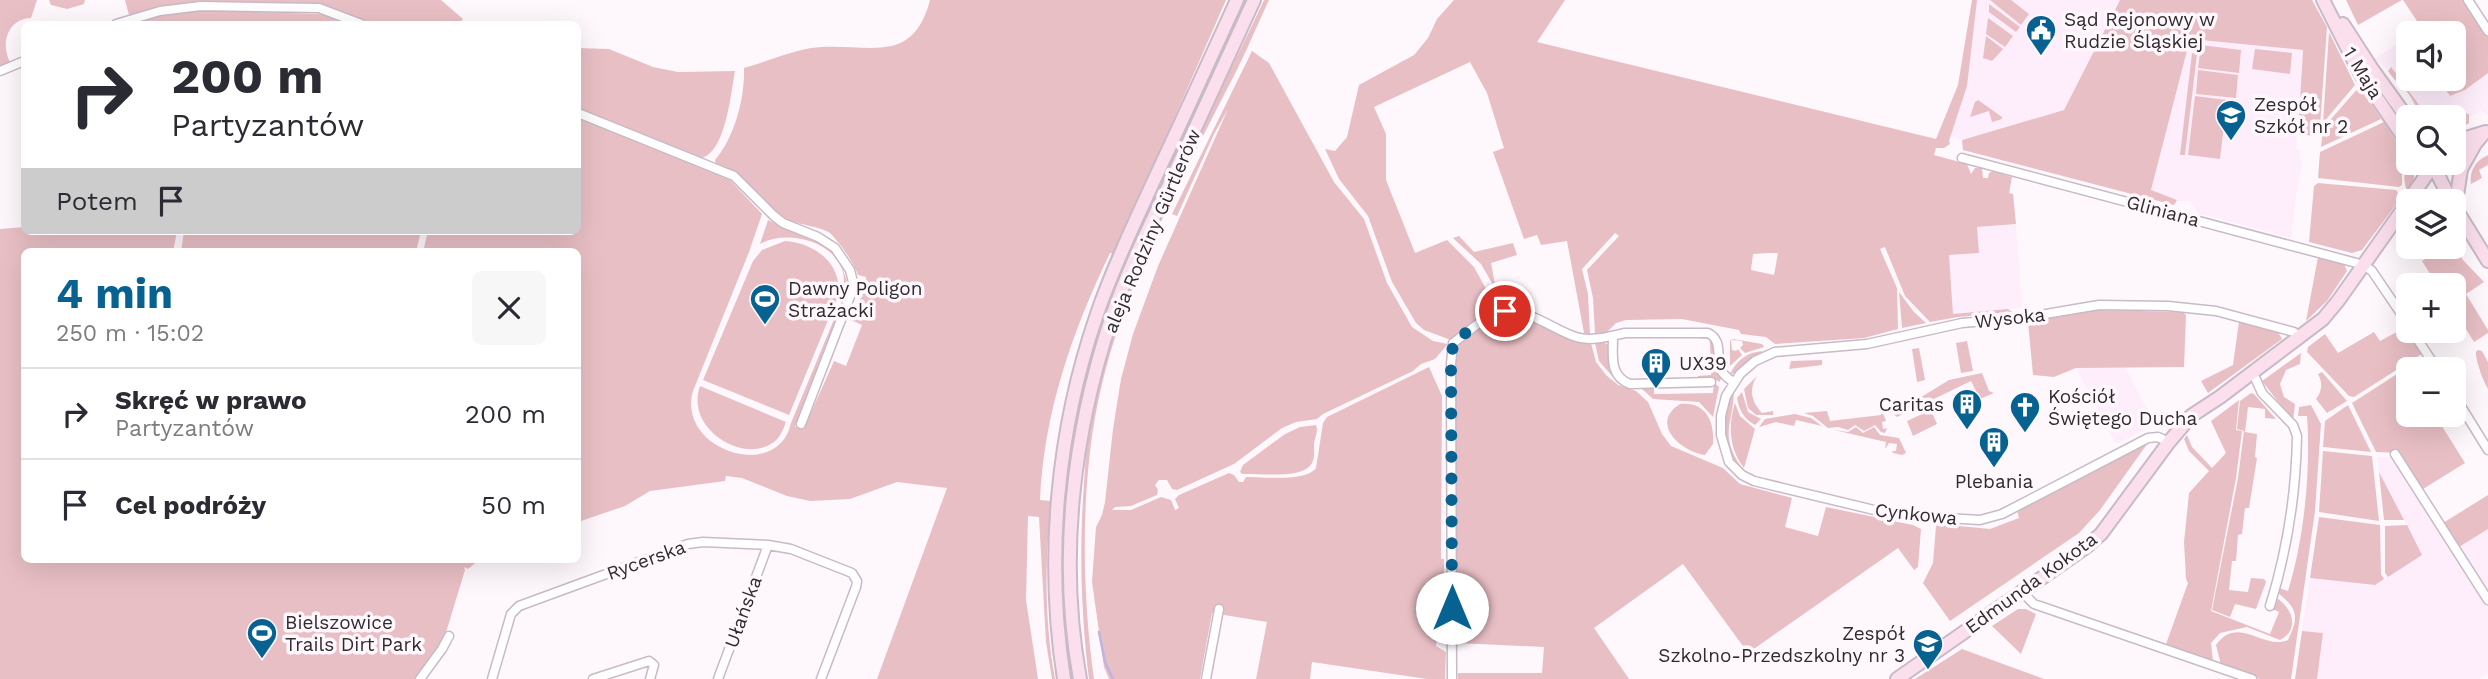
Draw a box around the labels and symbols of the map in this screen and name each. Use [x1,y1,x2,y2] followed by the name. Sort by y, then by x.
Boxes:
[2064,8,2215,53] place label: Sąd Rejonowy w Rudzie Śląskiej
[2024,13,2058,57] public building icon: Sąd Rejonowy w Rudzie Śląskiej
[2339,43,2388,103] street label: 1 Maja
[2254,93,2348,138] place label: Zespół Szkół nr 2
[2214,98,2248,142] school or university icon: Zespół Szkół nr 2
[1099,125,1205,336] street label: aleja Rodziny Gürtlerów
[2124,190,2202,232] street label: Gliniana
[788,277,922,322] place label: Dawny Poligon Strażacki
[1475,281,1535,341] pin
[748,282,782,326] sports icon: Dawny Poligon Strażacki
[1974,303,2047,333] street label: Wysoka
[1639,346,1673,390] building icon: UX39
[1679,352,1727,375] place label: UX39
[2048,385,2198,430] place label: Kościół Świętego Ducha
[1950,387,1984,431] building icon: Caritas
[2008,390,2042,434] church icon: Kościół Świętego Ducha
[1879,393,1944,416] place label: Caritas
[1977,425,2011,469] building icon: Plebania
[1955,470,2034,493] place label: Plebania
[1874,498,1958,530] street label: Cynkowa
[1961,527,2102,639] street label: Edmunda Kokota
[603,535,689,585] street label: Rycerska
[1415,571,1489,645] position arrow
[719,573,767,651] street label: Ułańska
[285,611,422,656] place label: Bielszowice Trails Dirt Park
[245,616,279,660] sports icon: Bielszowice Trails Dirt Park
[1658,622,1905,667] place label: Zespół Szkolno-Przedszkolny nr 3
[1911,627,1945,671] school or university icon: Zespół Szkolno-Przedszkolny nr 3

